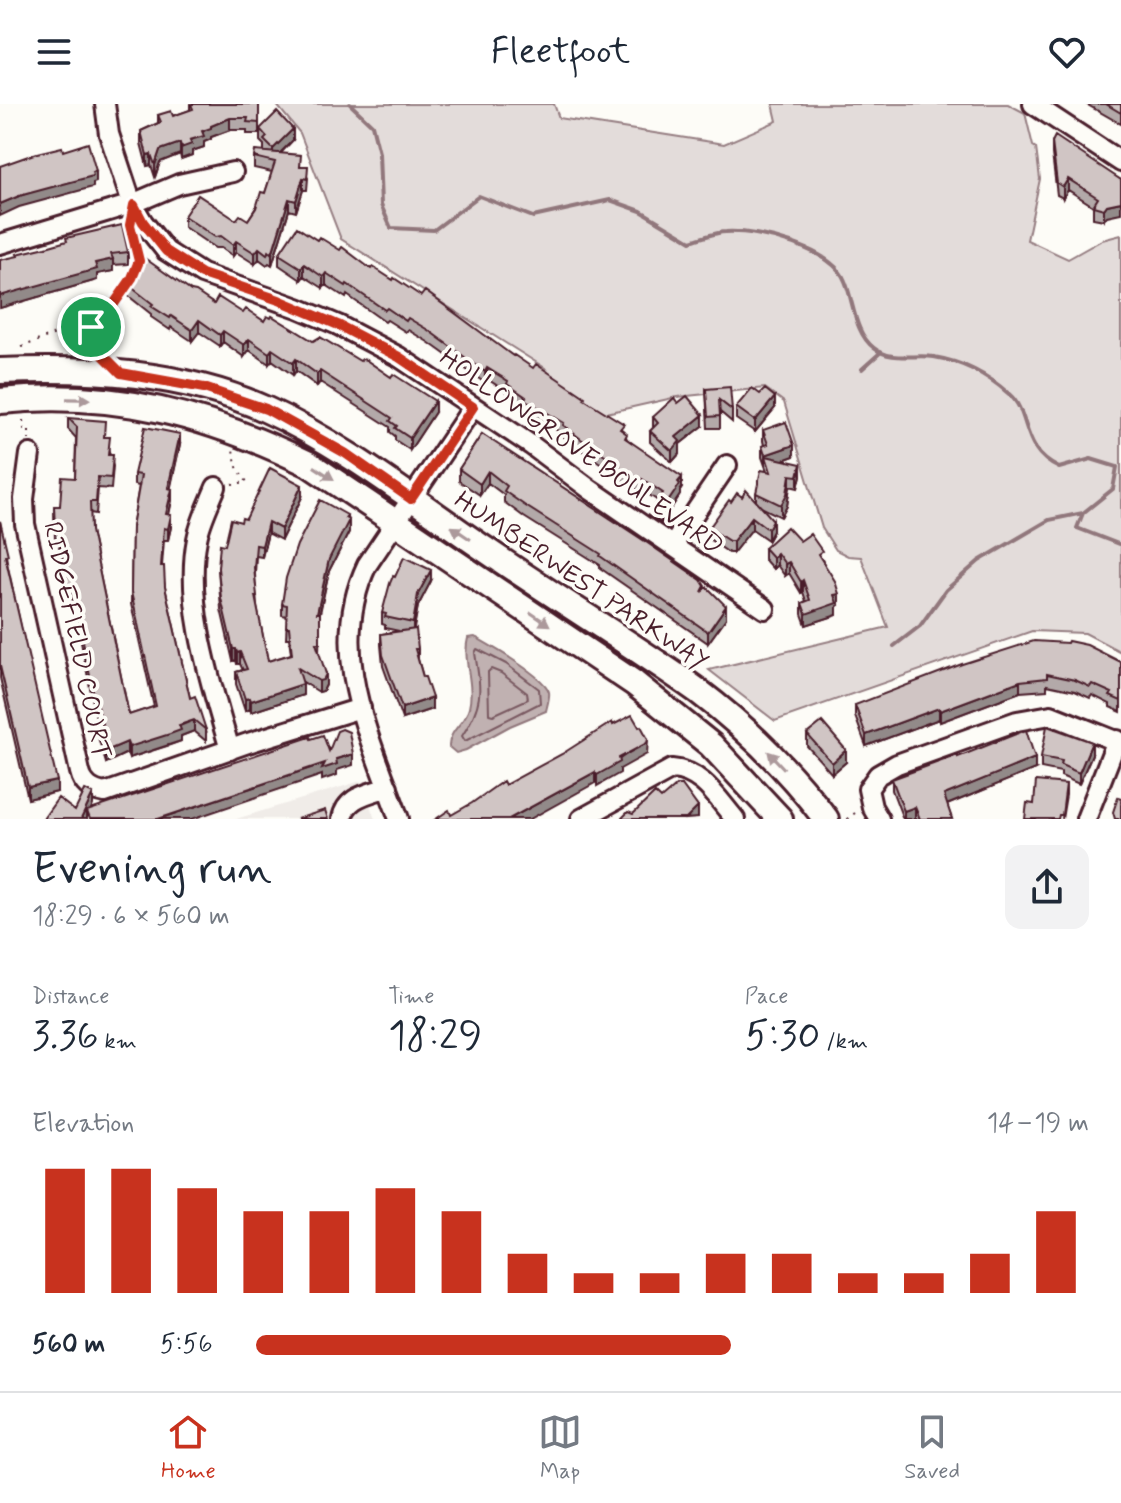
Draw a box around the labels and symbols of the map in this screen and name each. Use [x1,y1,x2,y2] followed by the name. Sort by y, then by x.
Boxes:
[57,293,125,361] pin
[432,341,730,564] street label: HOLLOWGROVE BOULEVARD
[66,393,91,406] one-way arrow
[313,466,335,480] one-way arrow
[447,484,715,680] street label: HUMBERWEST PARKWAY
[34,519,118,762] street label: RIDGEFIELD COURT
[451,526,472,541] one-way arrow
[529,611,550,626] one-way arrow
[767,751,785,770] one-way arrow

